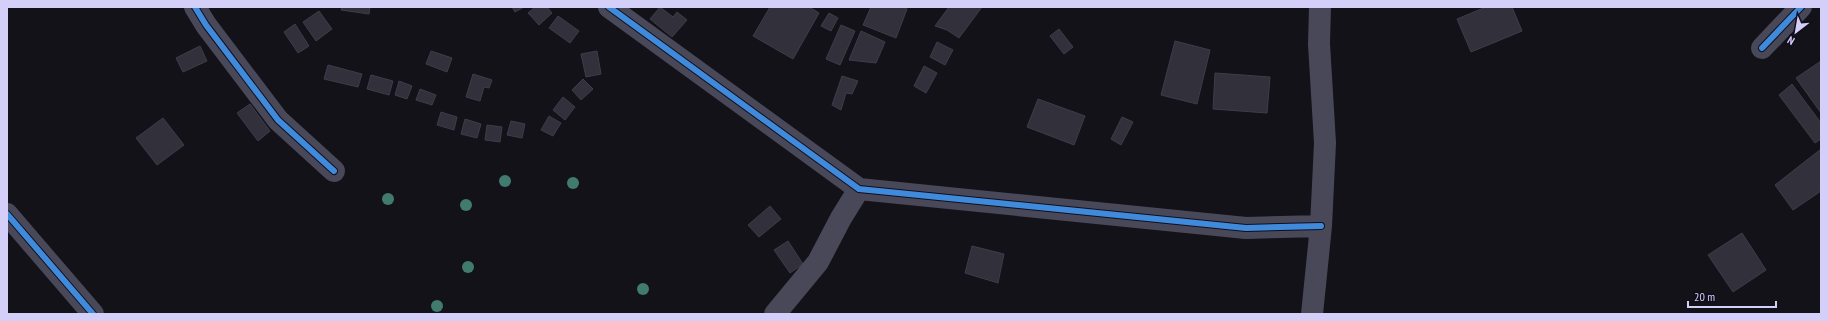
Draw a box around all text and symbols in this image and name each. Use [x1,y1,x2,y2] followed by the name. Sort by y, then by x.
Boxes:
[1776,12,1816,52] north arrow
[1785,33,1797,48] text: N
[1688,283,1776,309] scale bar
[1694,289,1715,304] text: 20 m

